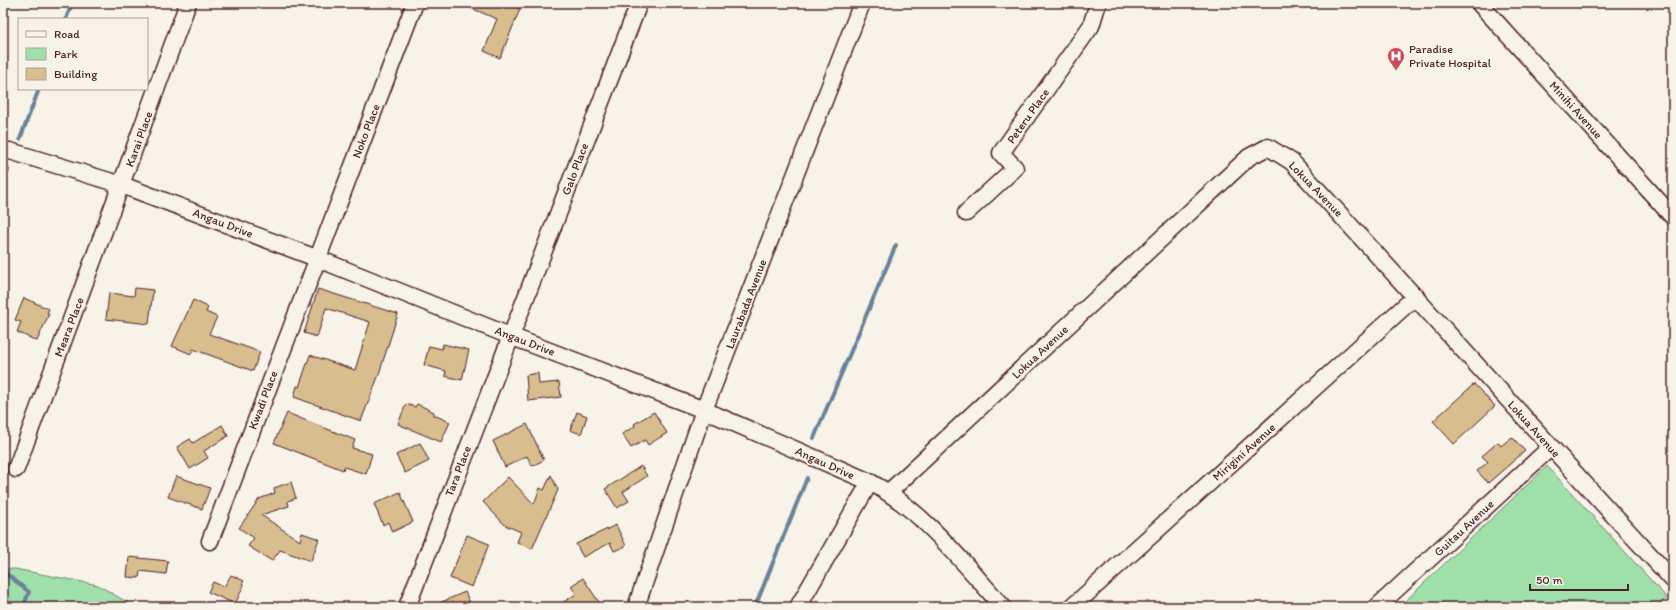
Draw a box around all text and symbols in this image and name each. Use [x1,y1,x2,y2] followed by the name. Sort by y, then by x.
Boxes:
[18,18,148,90] legend
[54,27,80,41] text: Road
[1409,42,1492,70] place label: Paradise Private Hospital
[1386,46,1406,71] hospital icon: Paradise Private Hospital
[54,47,78,61] text: Park
[54,67,98,81] text: Building
[1547,78,1606,142] street label: Minihi Avenue
[1004,85,1052,146] street label: Peteru Place
[349,102,383,160] street label: Noko Place
[122,109,156,169] street label: Karai Place
[559,141,591,197] street label: Galo Place
[1286,158,1346,220] street label: Lokua Avenue
[191,205,255,241] street label: Angau Drive
[722,257,770,351] street label: Laurabada Avenue
[51,295,87,359] street label: Meara Place
[1009,322,1071,382] street label: Lokua Avenue
[493,323,557,359] street label: Angau Drive
[245,368,281,431] street label: Kwadi Place
[1505,398,1563,461] street label: Lokua Avenue
[1210,420,1278,484] street label: Mirigini Avenue
[442,444,474,498] street label: Tara Place
[793,444,857,482] street label: Angau Drive
[1431,497,1497,559] street label: Guitau Avenue
[1530,566,1628,592] scale bar
[1536,573,1562,587] text: 50 m

